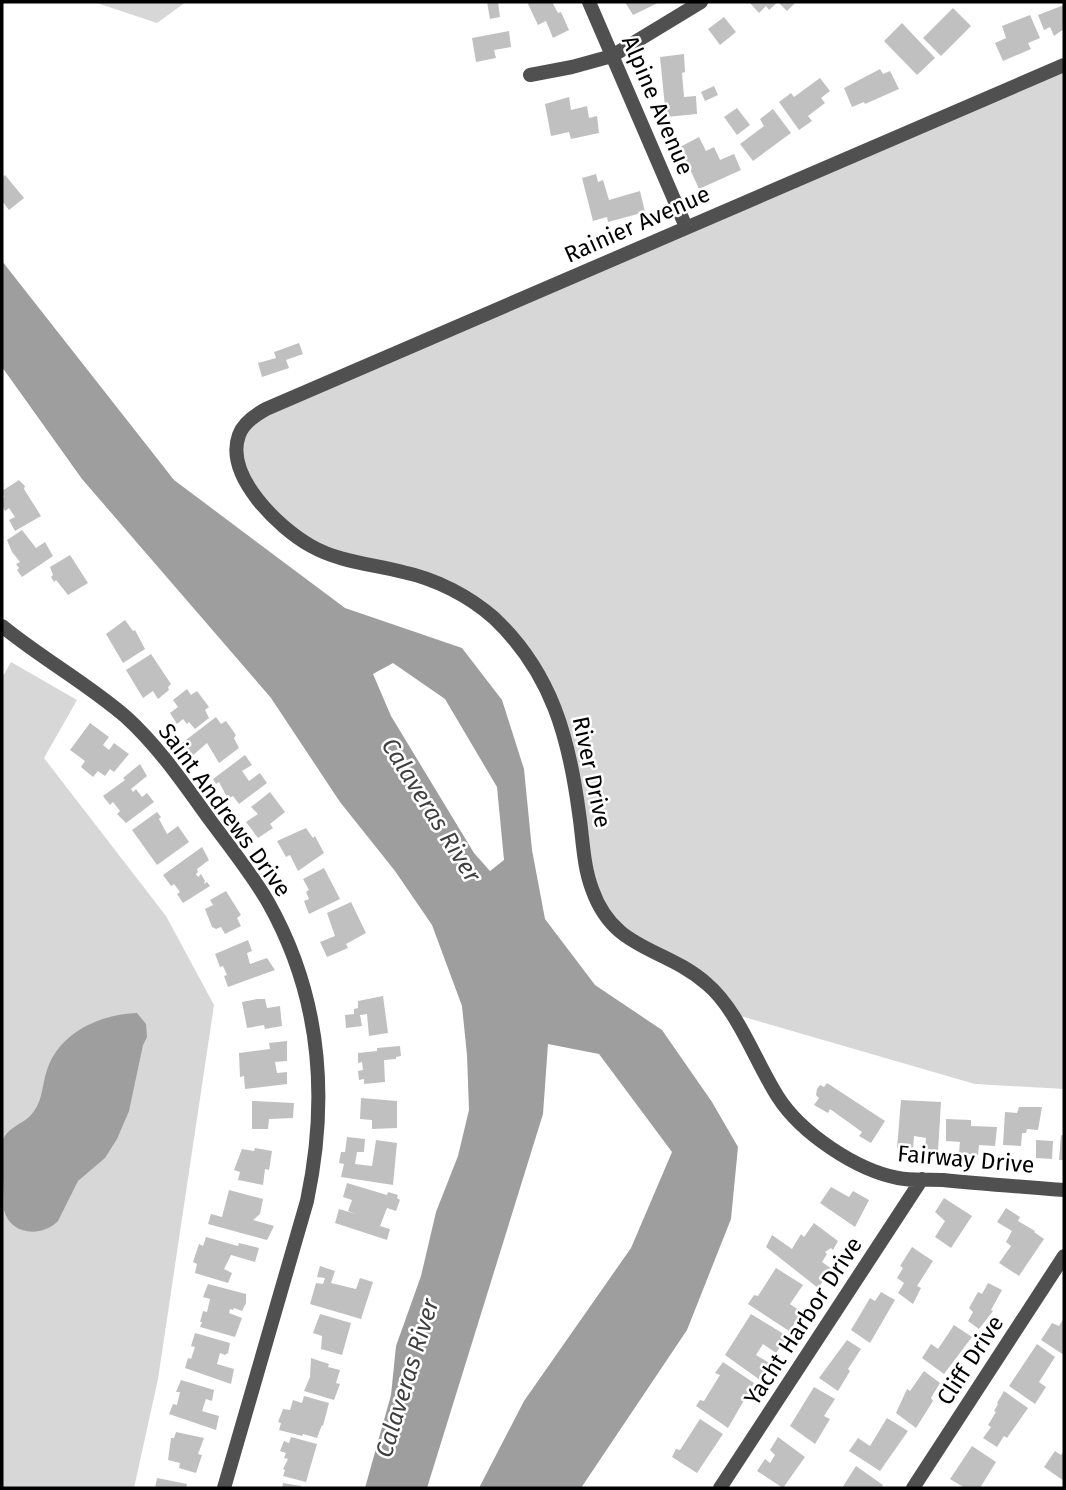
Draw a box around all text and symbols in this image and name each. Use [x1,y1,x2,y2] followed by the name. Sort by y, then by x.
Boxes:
[616,31,700,179] street label: Alpine Avenue
[560,179,714,269] street label: Rainier Avenue
[567,714,617,830] street label: River Drive
[153,718,297,902] street label: Saint Andrews Drive
[376,733,487,888] water label: Calaveras River
[896,1139,1036,1179] street label: Fairway Drive
[738,1231,868,1411] street label: Yacht Harbor Drive
[370,1295,445,1461] water label: Calaveras River
[931,1310,1009,1410] street label: Cliff Drive

